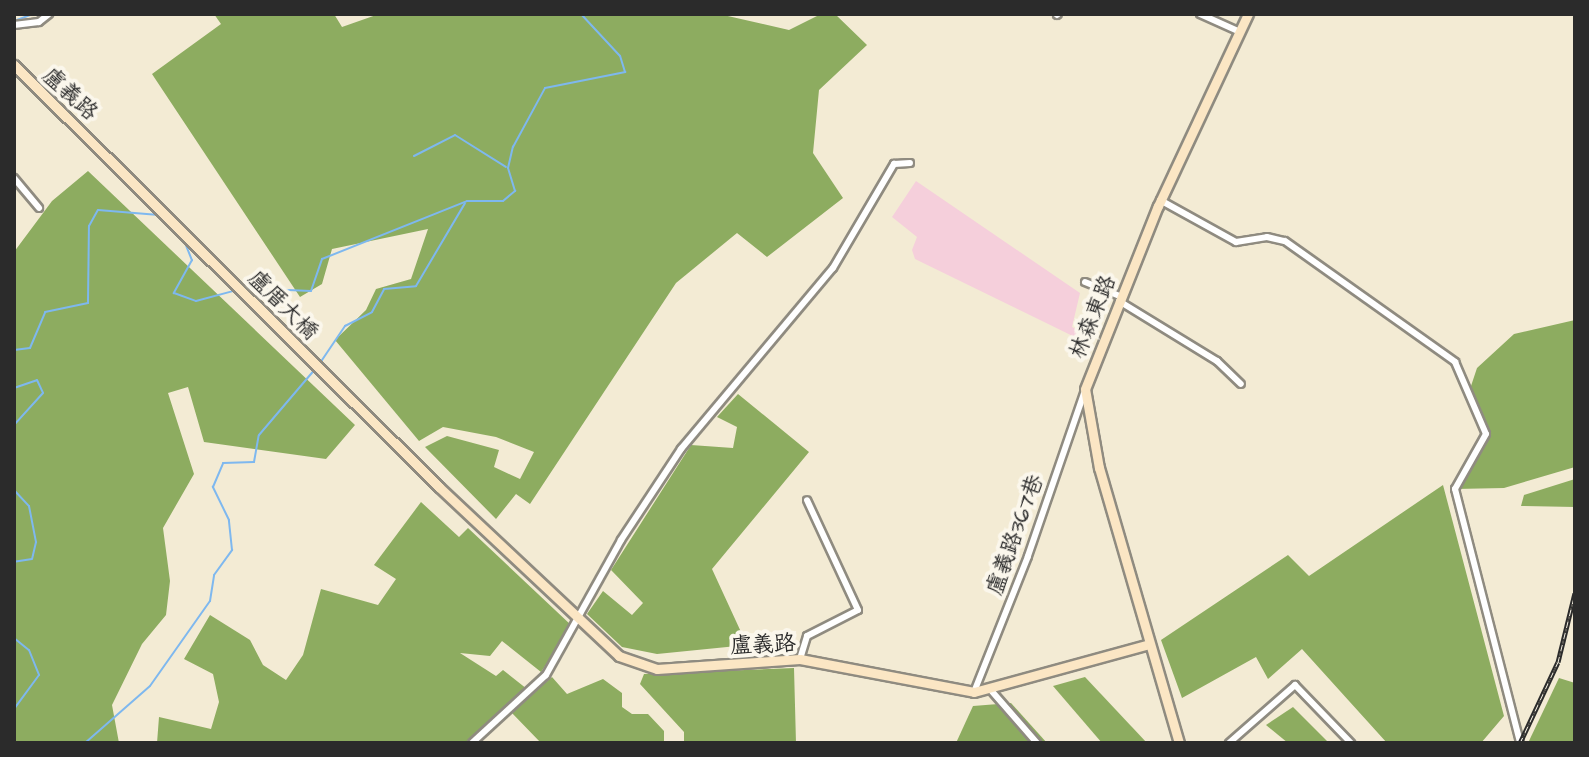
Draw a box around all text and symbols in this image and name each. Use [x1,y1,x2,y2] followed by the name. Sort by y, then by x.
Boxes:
[37,62,103,126] street label: 盧義路
[243,265,323,345] street label: 盧厝大橋
[1064,271,1122,363] street label: 林森東路
[981,471,1049,599] street label: 盧義路367巷
[729,630,797,660] street label: 盧義路

